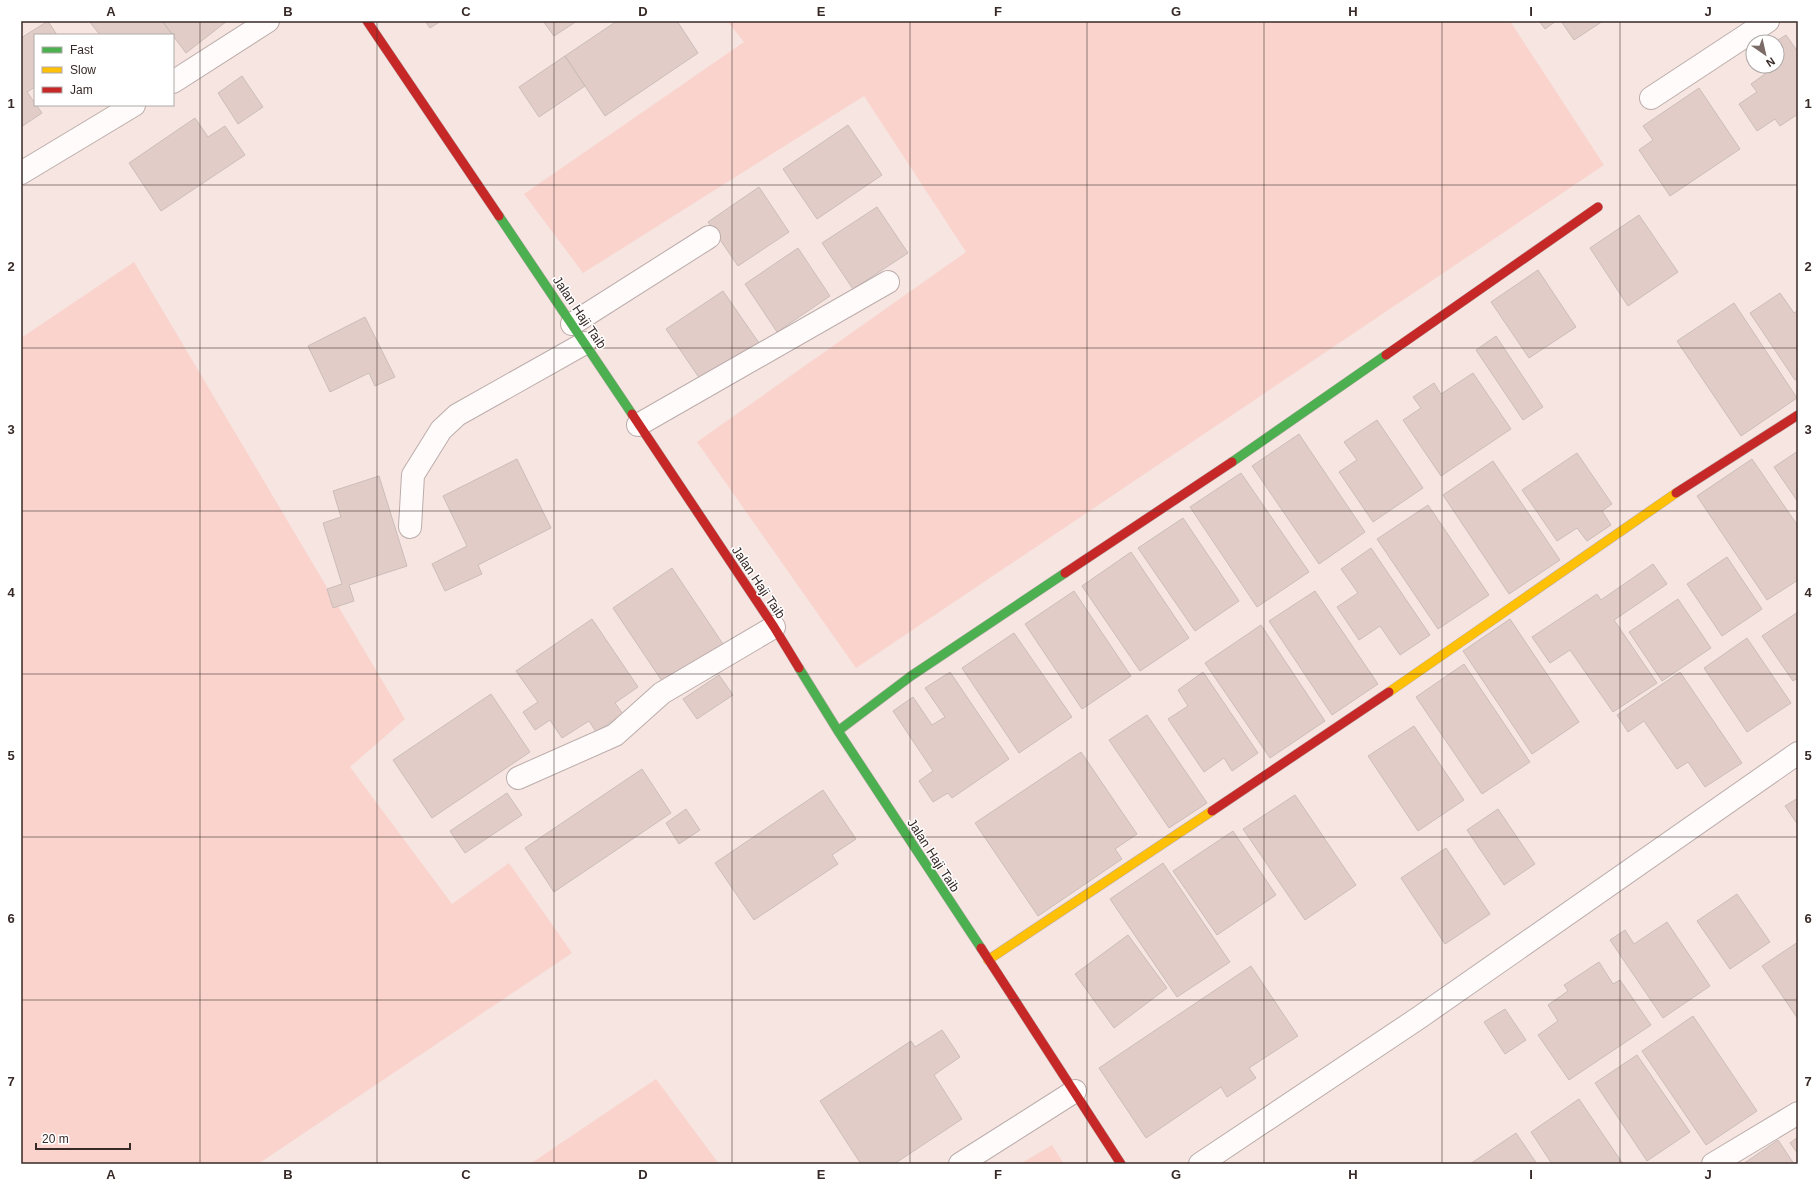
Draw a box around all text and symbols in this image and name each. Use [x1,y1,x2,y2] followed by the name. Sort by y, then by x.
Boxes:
[106,4,116,19] text: A
[283,4,293,19] text: B
[461,4,471,19] text: C
[638,4,648,19] text: D
[817,4,826,19] text: E
[994,4,1002,19] text: F
[1171,4,1181,19] text: G
[1348,4,1358,19] text: H
[1529,4,1533,19] text: I
[1704,4,1712,19] text: J
[34,34,174,106] legend
[1745,34,1785,74] north arrow
[70,43,94,57] text: Fast
[1764,55,1777,70] text: N
[70,63,96,77] text: Slow
[70,83,93,97] text: Jam
[7,96,15,111] text: 1
[1804,96,1812,111] text: 1
[7,259,15,274] text: 2
[1804,259,1812,274] text: 2
[550,273,609,351] street label: Jalan Haji Taib
[7,422,15,437] text: 3
[1804,422,1812,437] text: 3
[729,543,788,621] street label: Jalan Haji Taib
[7,585,15,600] text: 4
[1804,585,1812,600] text: 4
[7,748,15,763] text: 5
[1804,748,1812,763] text: 5
[904,816,963,895] street label: Jalan Haji Taib
[7,911,15,926] text: 6
[1804,911,1812,926] text: 6
[7,1074,15,1089] text: 7
[1804,1074,1812,1089] text: 7
[36,1125,130,1151] scale bar
[42,1132,69,1146] text: 20 m
[106,1167,116,1182] text: A
[283,1167,293,1182] text: B
[461,1167,471,1182] text: C
[638,1167,648,1182] text: D
[817,1167,826,1182] text: E
[994,1167,1002,1182] text: F
[1171,1167,1181,1182] text: G
[1348,1167,1358,1182] text: H
[1529,1167,1533,1182] text: I
[1704,1167,1712,1182] text: J

